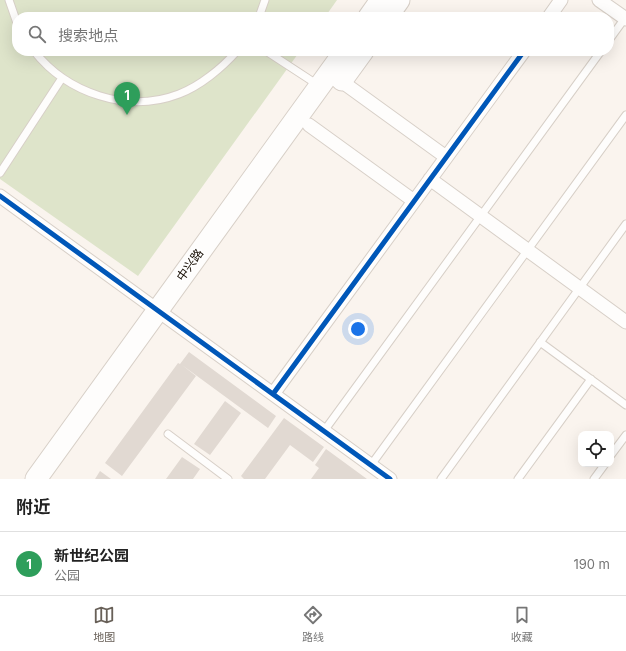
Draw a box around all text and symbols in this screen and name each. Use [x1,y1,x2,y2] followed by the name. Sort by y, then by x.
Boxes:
[12,12,614,56] search box
[26,23,48,45] icon: search
[58,26,118,45] text: 搜索地点
[114,82,140,115] pin: 1
[173,246,206,284] street label: 中兴路
[348,319,368,339] your location
[578,431,614,467] map controls
[578,431,614,467] button: locate
[16,497,50,517] text: 附近
[54,546,129,565] text: 新世纪公园
[26,556,32,572] text: 1
[573,556,610,572] text: 190 m
[54,567,80,583] text: 公园
[93,604,115,644] tab: 地图
[302,604,324,644] tab: 路线
[511,604,533,644] tab: 收藏

